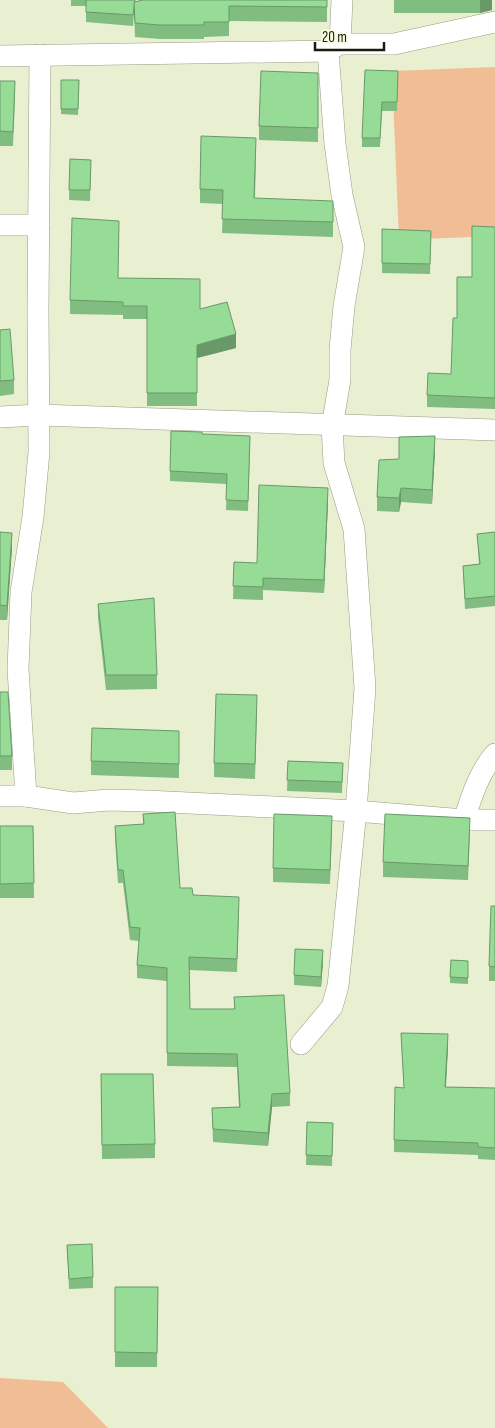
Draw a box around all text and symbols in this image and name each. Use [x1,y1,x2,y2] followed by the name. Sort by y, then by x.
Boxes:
[315,20,384,52] scale bar
[322,28,347,47] text: 20 m

